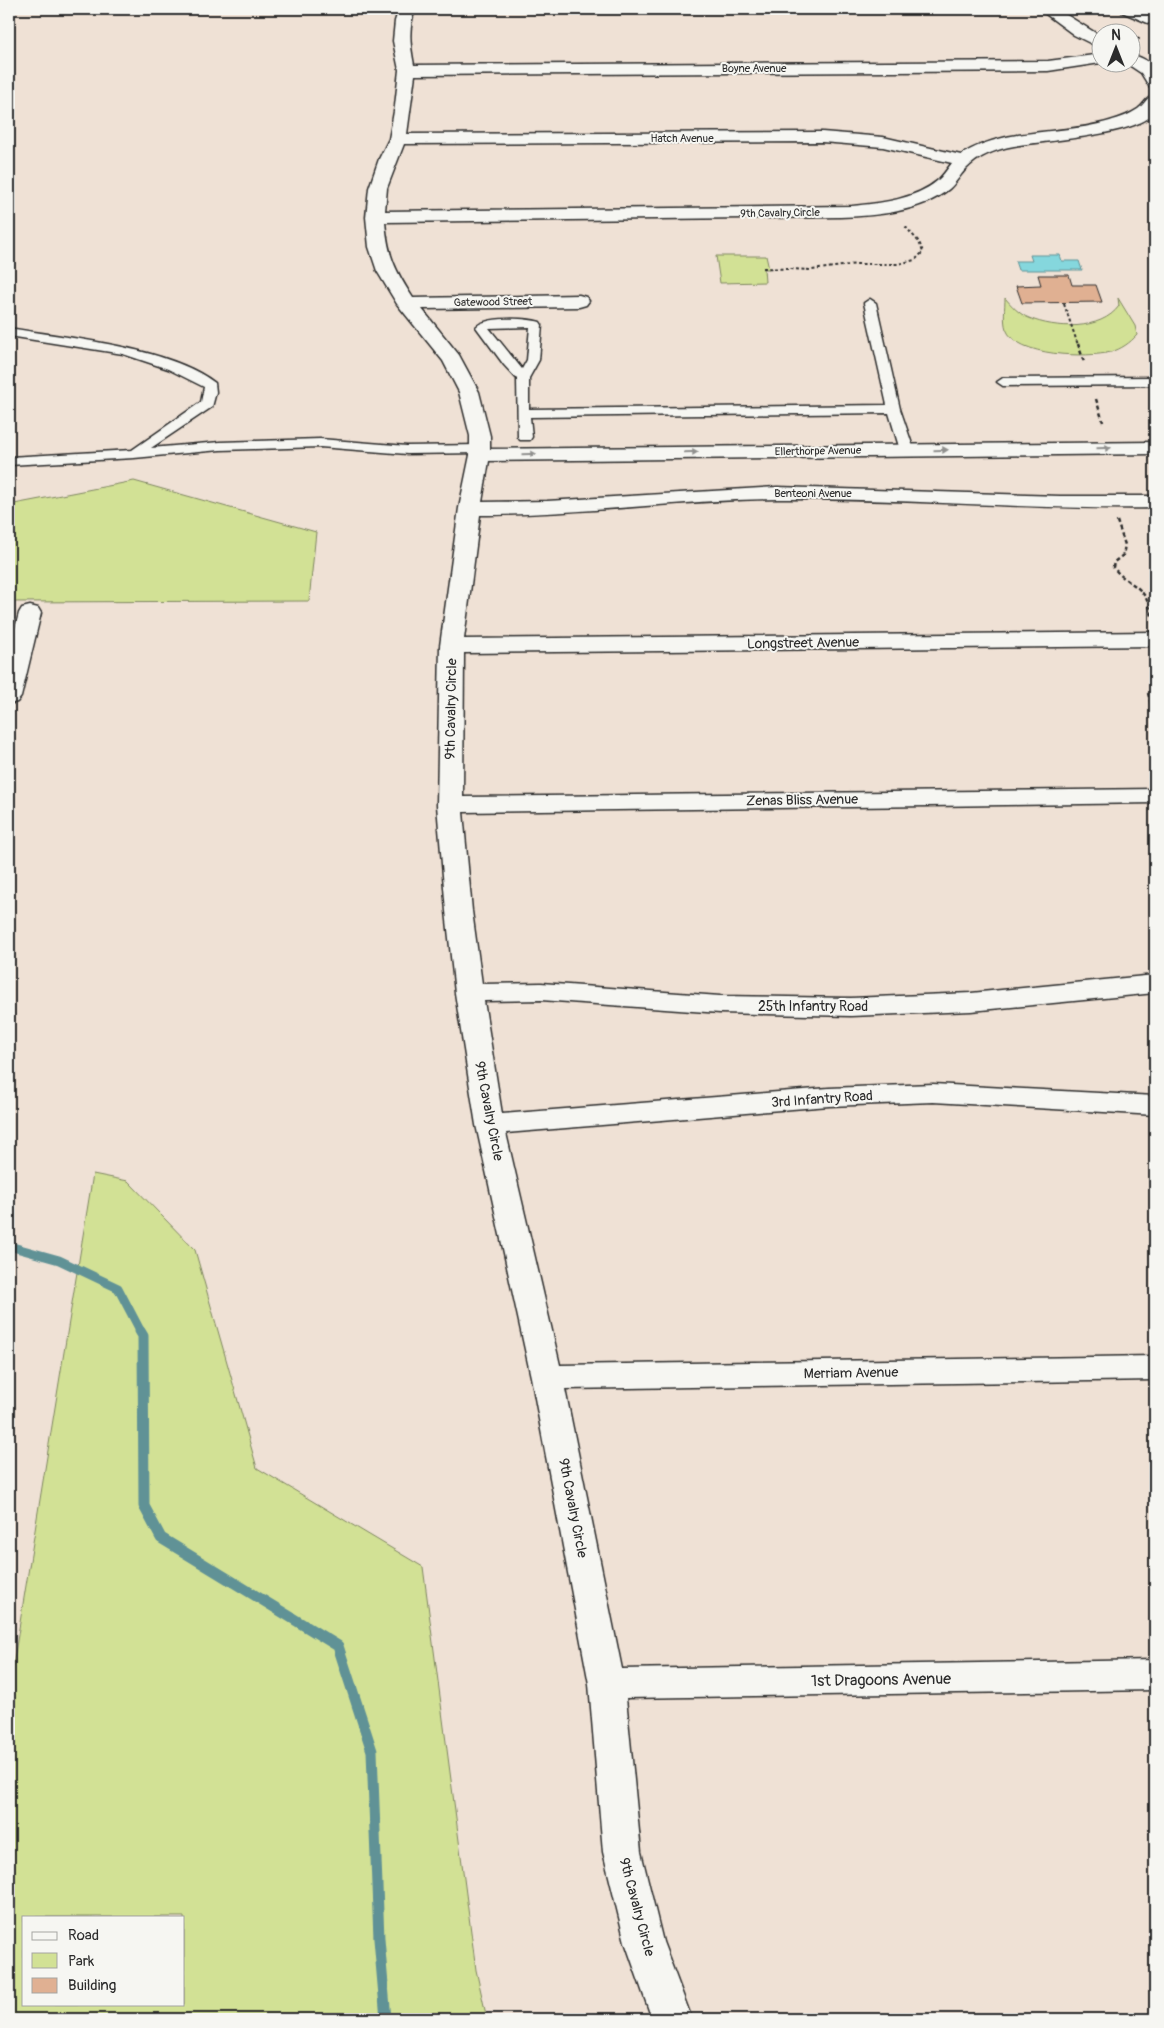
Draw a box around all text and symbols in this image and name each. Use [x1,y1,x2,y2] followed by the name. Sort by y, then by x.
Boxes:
[1092,22,1142,72] north arrow
[1111,27,1121,44] text: N
[722,62,787,75] street label: Boyne Avenue
[650,132,714,145] street label: Hatch Avenue
[740,206,820,220] street label: 9th Cavalry Circle
[453,295,533,309] street label: Gatewood Street
[775,444,862,458] street label: Ellerthorpe Avenue
[1096,444,1112,452] one-way arrow
[933,446,949,454] one-way arrow
[683,448,699,456] one-way arrow
[521,450,537,458] one-way arrow
[774,487,852,500] street label: Benteoni Avenue
[747,634,859,652] street label: Longstreet Avenue
[442,658,460,760] street label: 9th Cavalry Circle
[746,791,858,809] street label: Zenas Bliss Avenue
[758,998,868,1015] street label: 25th Infantry Road
[471,1060,507,1162] street label: 9th Cavalry Circle
[771,1087,874,1111] street label: 3rd Infantry Road
[804,1364,898,1382] street label: Merriam Avenue
[555,1457,591,1559] street label: 9th Cavalry Circle
[811,1669,951,1691] street label: 1st Dragoons Avenue
[616,1856,658,1958] street label: 9th Cavalry Circle
[22,1916,185,2006] legend
[68,1926,99,1945] text: Road
[68,1952,95,1971] text: Park
[68,1976,116,1995] text: Building

